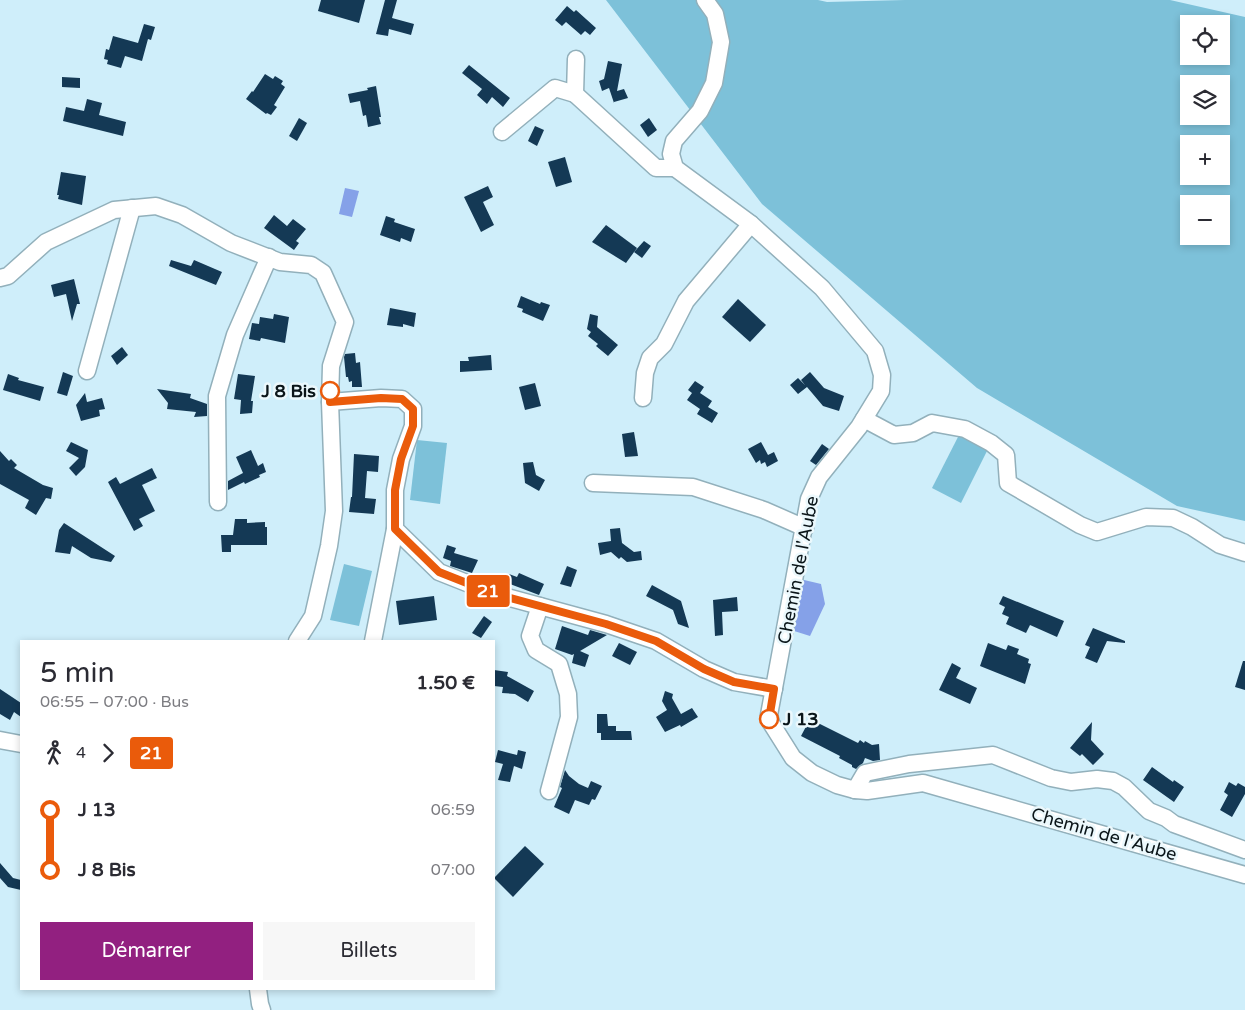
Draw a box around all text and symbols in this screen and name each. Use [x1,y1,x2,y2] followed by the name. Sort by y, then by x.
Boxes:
[1180,15,1230,245] map controls
[1180,15,1230,65] button: locate
[1180,75,1230,125] button: layers
[1180,135,1230,185] button: +
[1180,195,1230,245] button: −
[260,380,316,402] place label: J 8 Bis
[320,381,340,401] marker: J 8 Bis
[773,494,823,646] street label: Chemin de l'Aube
[466,575,510,607] line badge: 21
[477,580,499,602] text: 21
[40,656,115,690] text: 5 min
[416,672,475,694] text: 1.50 €
[40,692,189,712] text: 06:55 – 07:00 · Bus
[782,708,819,730] place label: J 13
[759,709,779,729] marker: J 13
[40,739,68,767] icon: walk
[94,739,122,767] icon: forward
[140,742,163,764] text: 21
[76,743,86,763] text: 4
[78,799,116,821] text: J 13
[431,800,475,820] text: 06:59
[1029,803,1179,865] street label: Chemin de l'Aube
[78,859,136,881] text: J 8 Bis
[431,860,475,880] text: 07:00
[40,922,253,980] button: Démarrer
[263,922,475,980] button: Billets

